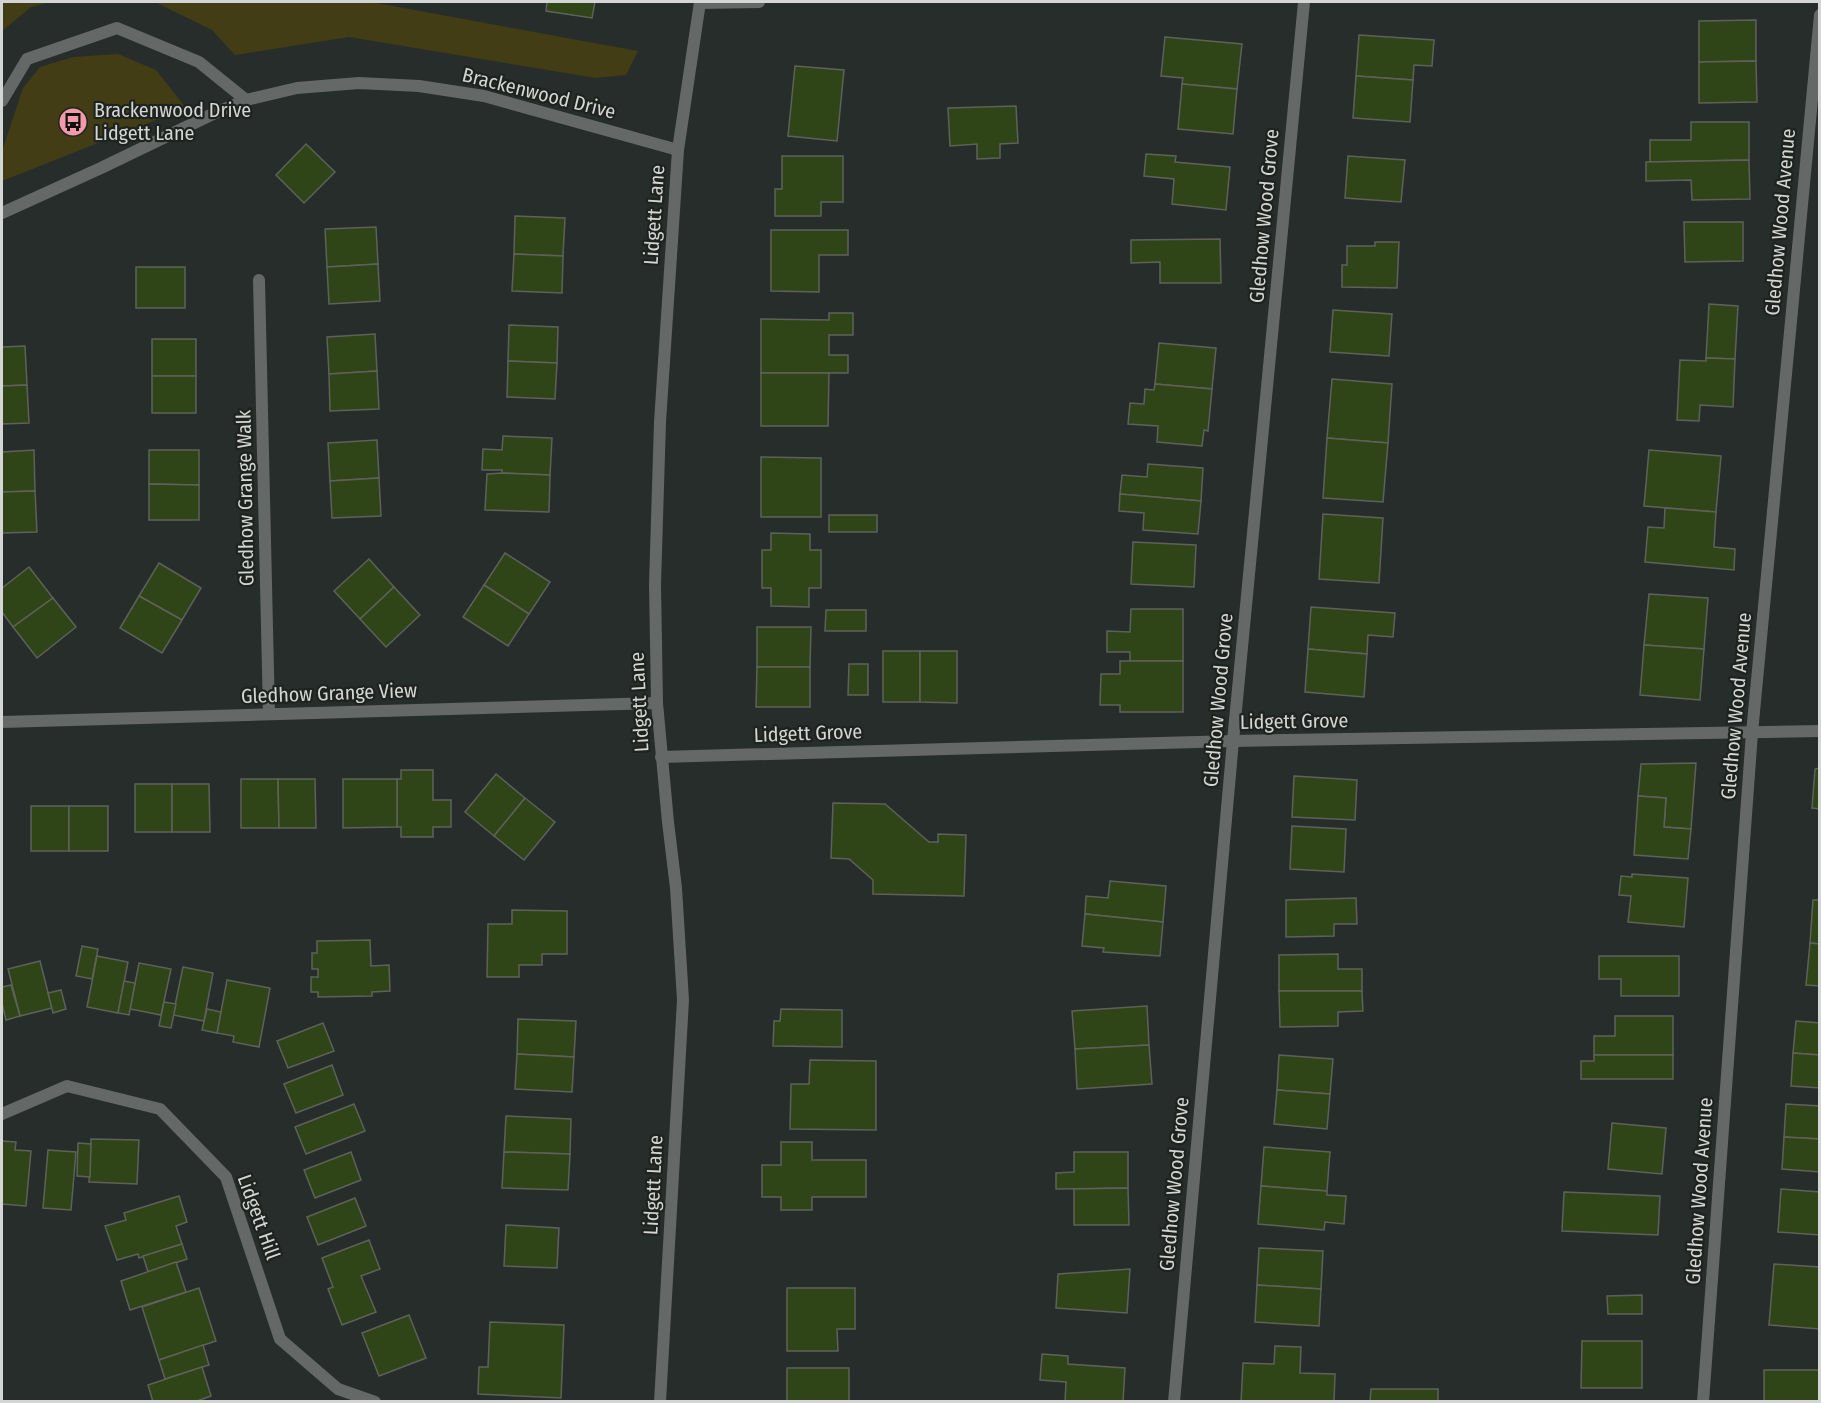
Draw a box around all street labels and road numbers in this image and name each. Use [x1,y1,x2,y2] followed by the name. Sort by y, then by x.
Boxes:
[460,62,618,124] street label: Brackenwood Drive
[1244,128,1284,304] street label: Gledhow Wood Grove
[1760,128,1800,316] street label: Gledhow Wood Avenue
[639,164,669,266] street label: Lidgett Lane
[231,409,259,586] street label: Gledhow Grange Walk
[1198,612,1238,788] street label: Gledhow Wood Grove
[1716,612,1756,800] street label: Gledhow Wood Avenue
[624,651,654,753] street label: Lidgett Lane
[241,678,417,708] street label: Gledhow Grange View
[1240,708,1348,734] street label: Lidgett Grove
[753,719,863,747] street label: Lidgett Grove
[1154,1096,1194,1272] street label: Gledhow Wood Grove
[1680,1097,1718,1285] street label: Gledhow Wood Avenue
[638,1134,668,1236] street label: Lidgett Lane
[232,1171,286,1263] street label: Lidgett Hill

